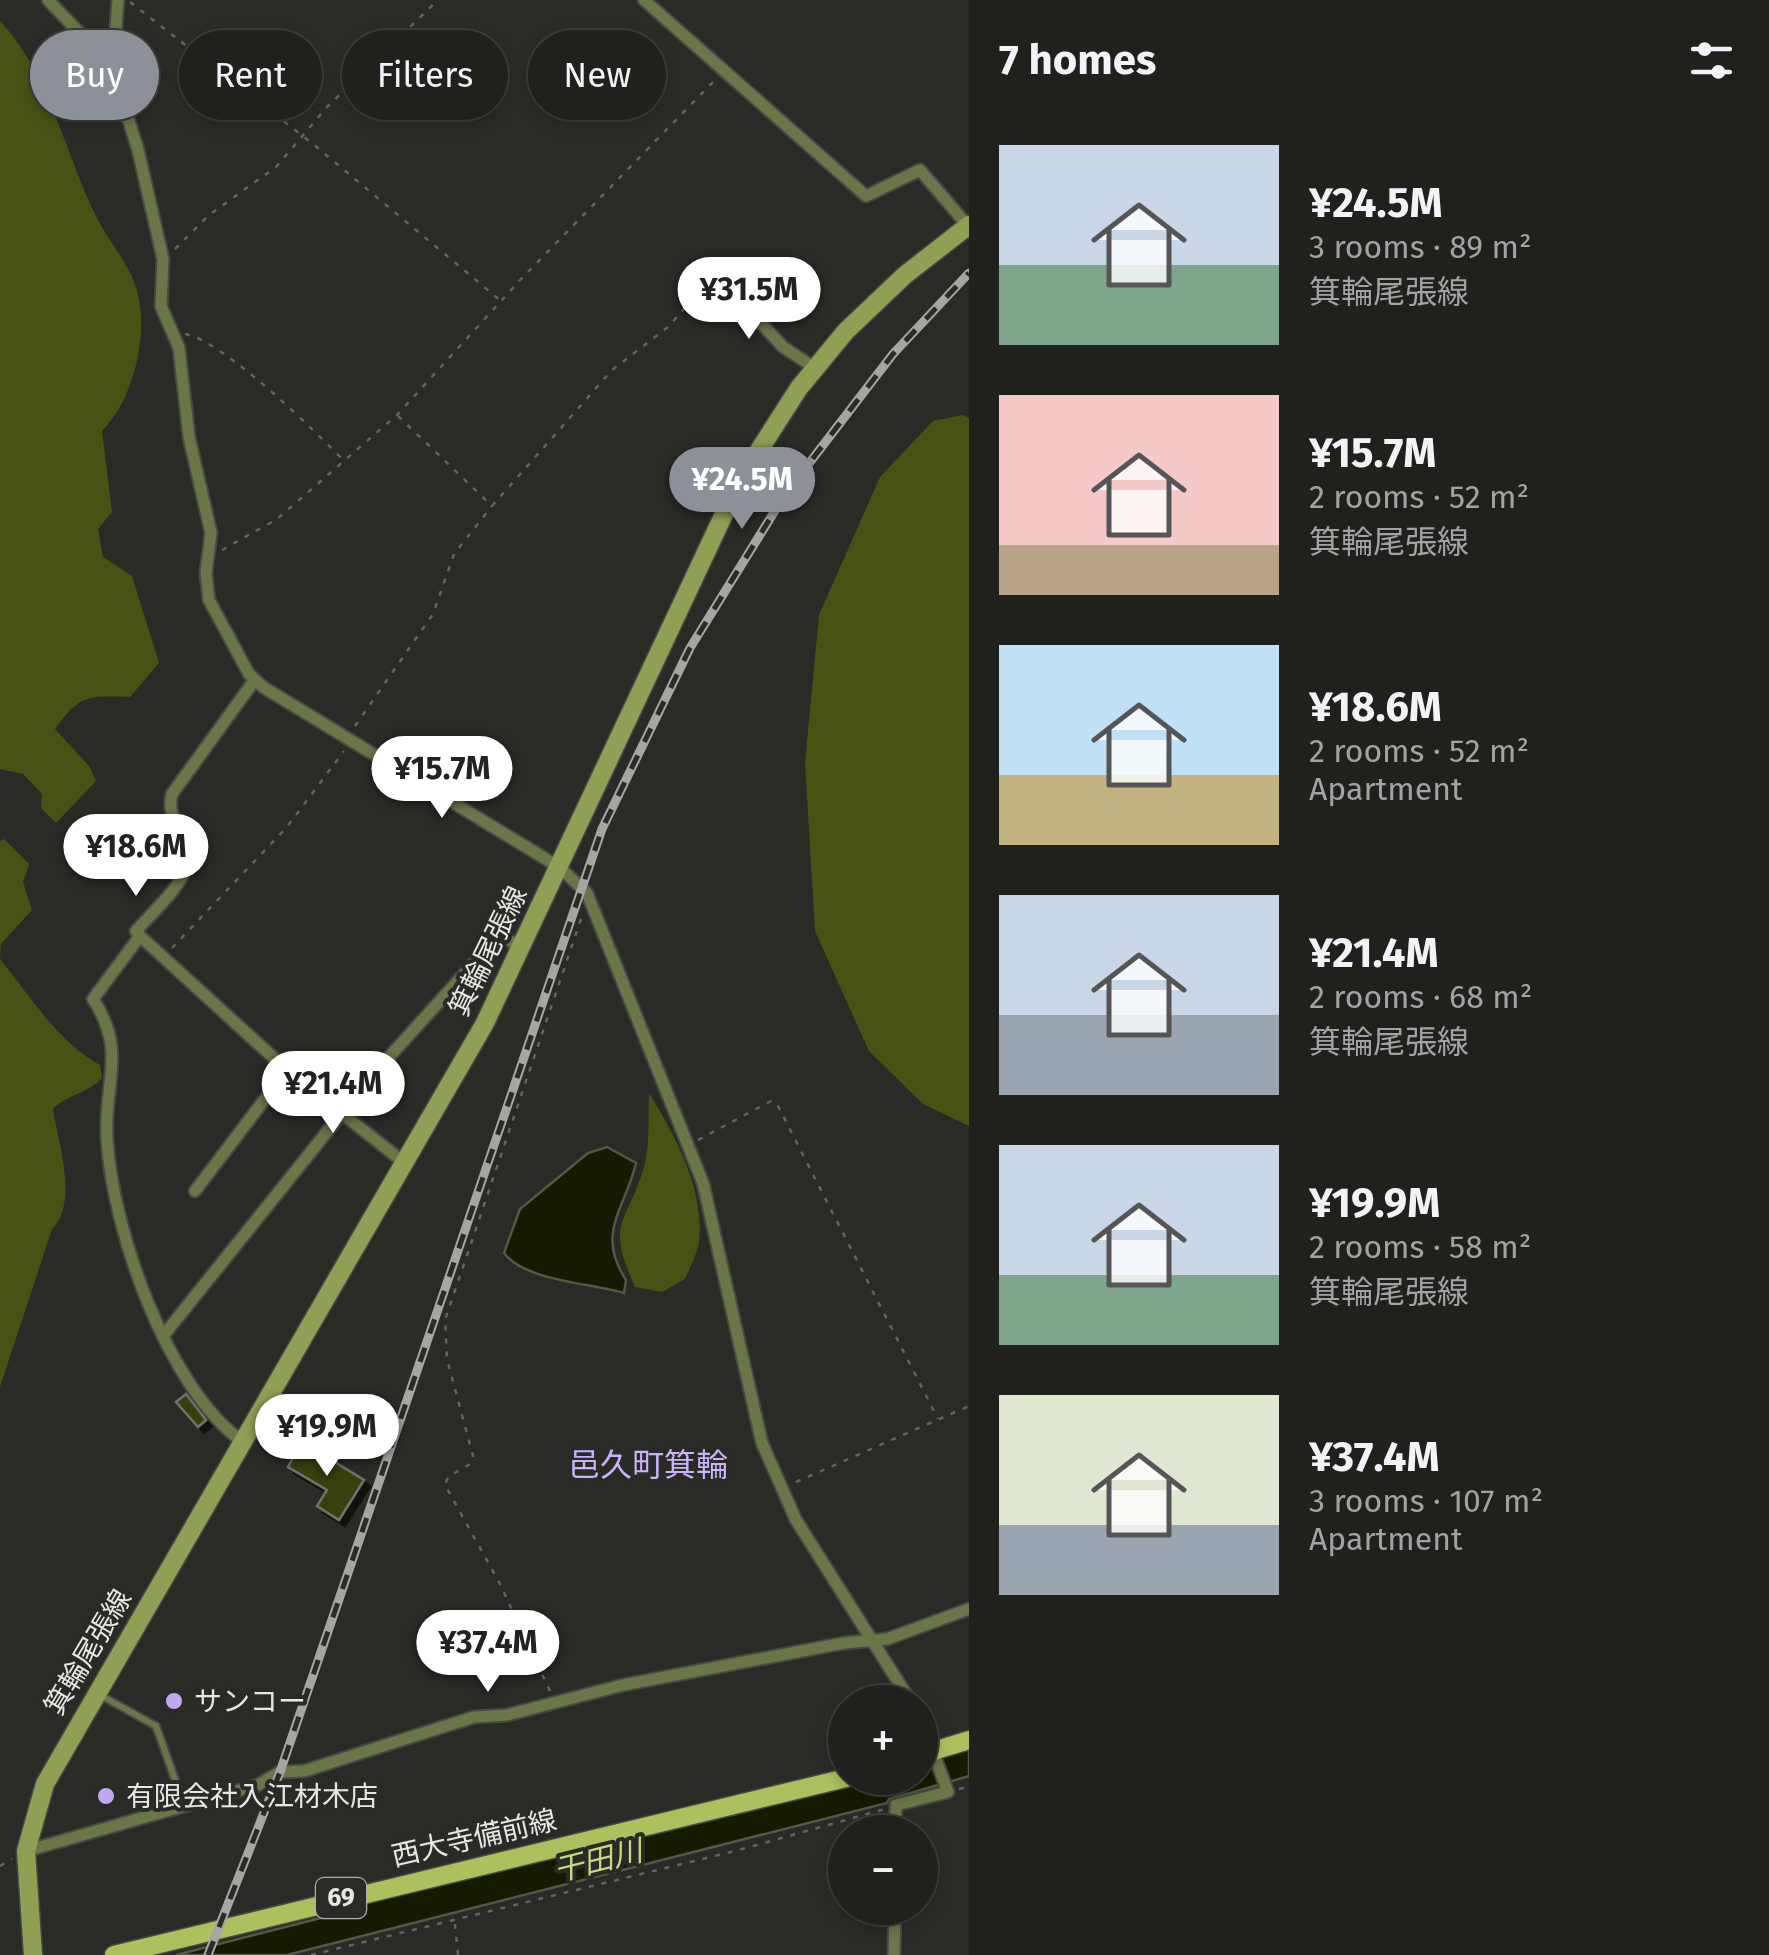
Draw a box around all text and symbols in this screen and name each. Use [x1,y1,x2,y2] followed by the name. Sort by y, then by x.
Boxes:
[30,30,159,120] chip: Buy
[179,30,322,120] chip: Rent
[342,30,508,120] chip: Filters
[528,30,666,120] chip: New
[1684,33,1739,88] icon: filters
[999,35,1156,85] text: 7 homes
[1309,178,1442,228] text: ¥24.5M
[1079,185,1199,305] icon: home
[1309,228,1532,266] text: 3 rooms · 89 m²
[668,257,830,342] pin: ¥31.5M
[700,270,798,308] text: ¥31.5M
[1309,273,1469,311] text: 箕輪尾張線
[1309,428,1436,478] text: ¥15.7M
[1079,435,1199,555] icon: home
[661,447,823,532] pin: ¥24.5M
[691,460,793,498] text: ¥24.5M
[1309,478,1529,516] text: 2 rooms · 52 m²
[1309,523,1469,561] text: 箕輪尾張線
[1309,682,1442,732] text: ¥18.6M
[1079,685,1199,805] icon: home
[1309,732,1529,770] text: 2 rooms · 52 m²
[361,736,523,821] pin: ¥15.7M
[393,749,491,787] text: ¥15.7M
[1309,770,1463,808] text: Apartment
[55,814,217,899] pin: ¥18.6M
[85,827,187,865] text: ¥18.6M
[442,881,534,1021] street label: 箕輪尾張線
[1309,928,1438,978] text: ¥21.4M
[1079,935,1199,1055] icon: home
[1309,978,1532,1016] text: 2 rooms · 68 m²
[1309,1023,1469,1061] text: 箕輪尾張線
[252,1051,414,1136] pin: ¥21.4M
[284,1064,382,1102] text: ¥21.4M
[1309,1178,1440,1228] text: ¥19.9M
[1079,1185,1199,1305] icon: home
[1309,1228,1531,1266] text: 2 rooms · 58 m²
[1309,1273,1469,1311] text: 箕輪尾張線
[246,1394,408,1479] pin: ¥19.9M
[277,1407,377,1445] text: ¥19.9M
[1309,1432,1439,1482] text: ¥37.4M
[1079,1435,1199,1555] icon: home
[568,1446,728,1484] district label: 邑久町箕輪
[1309,1482,1543,1520] text: 3 rooms · 107 m²
[1309,1520,1463,1558] text: Apartment
[38,1583,138,1721] street label: 箕輪尾張線
[407,1610,569,1695] pin: ¥37.4M
[438,1623,538,1661] text: ¥37.4M
[194,1685,306,1718] place label: サンコー
[828,1685,938,1925] map controls
[828,1685,938,1795] button: +
[163,1690,185,1712] marker: サンコー
[126,1780,378,1813] place label: 有限会社入江材木店
[95,1785,117,1807] marker: 有限会社入江材木店
[388,1803,560,1873] street label: 西大寺備前線
[828,1815,938,1925] button: −
[550,1832,649,1889] water label: 干田川
[316,1878,366,1918] road number: 69

